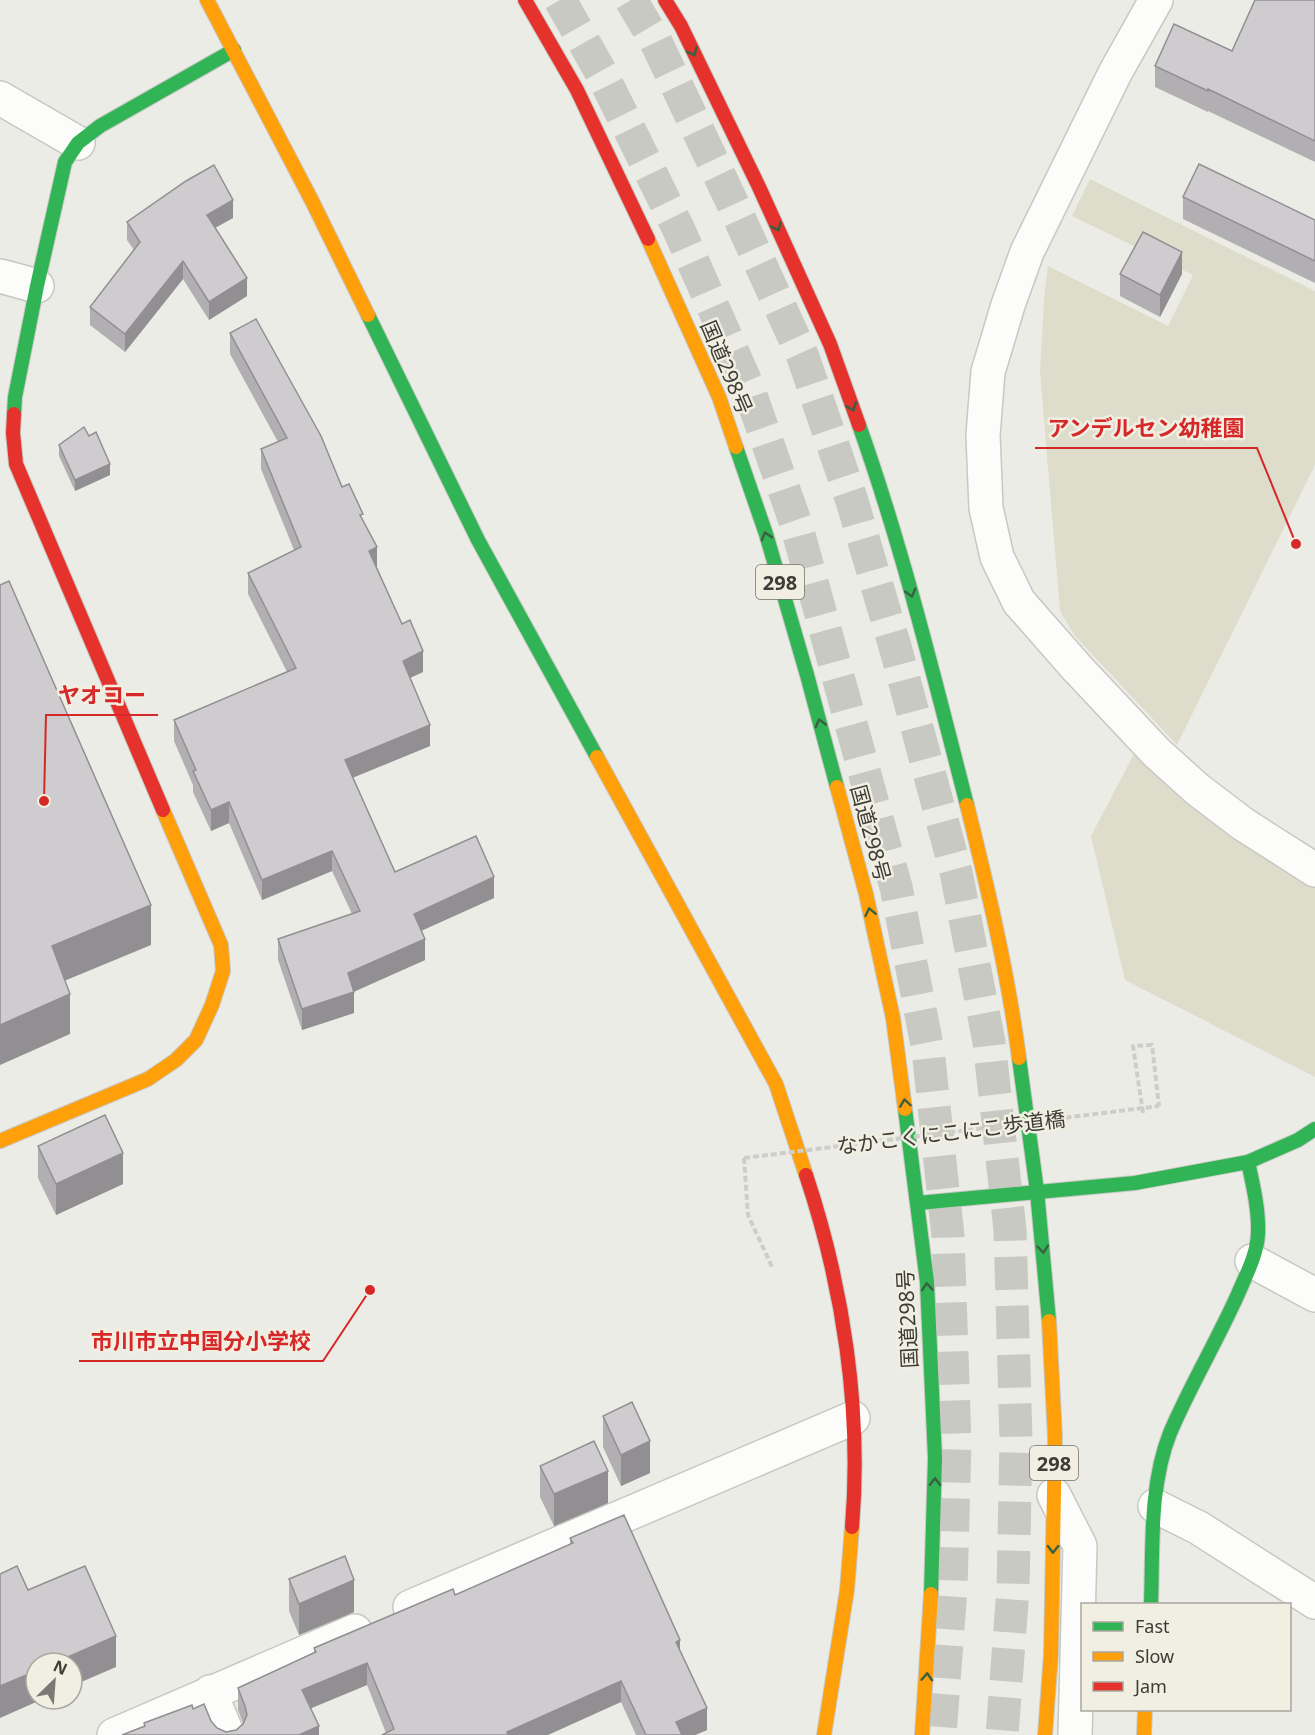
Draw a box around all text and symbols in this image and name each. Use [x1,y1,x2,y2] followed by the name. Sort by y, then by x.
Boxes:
[685,45,697,56] one-way arrow
[770,221,782,232] one-way arrow
[695,316,759,418] street label: 国道298号
[845,401,858,412] one-way arrow
[1035,408,1257,448] callout: アンデルセン幼稚園
[1047,412,1245,442] text: アンデルセン幼稚園
[761,531,773,542] one-way arrow
[756,565,804,599] road number: 298
[904,587,916,598] one-way arrow
[46,675,158,715] callout: ヤオコー
[58,679,146,709] text: ヤオコー
[815,718,827,729] one-way arrow
[845,782,897,884] street label: 国道298号
[864,907,877,917] one-way arrow
[899,1099,911,1108] one-way arrow
[835,1104,1067,1160] street label: なかこくにこにこ歩道橋
[1036,1245,1049,1254] one-way arrow
[890,1269,924,1369] street label: 国道298号
[921,1283,934,1292] one-way arrow
[79,1321,323,1361] callout: 市川市立中国分小学校
[91,1325,311,1355] text: 市川市立中国分小学校
[1030,1446,1078,1480] road number: 298
[928,1477,941,1486] one-way arrow
[1047,1544,1059,1553] one-way arrow
[1081,1603,1291,1711] legend
[1135,1614,1170,1638] text: Fast
[1135,1644,1174,1668] text: Slow
[24,1651,84,1711] north arrow
[50,1655,71,1680] text: N
[920,1672,933,1681] one-way arrow
[1133,1674,1167,1698] text: Jam

